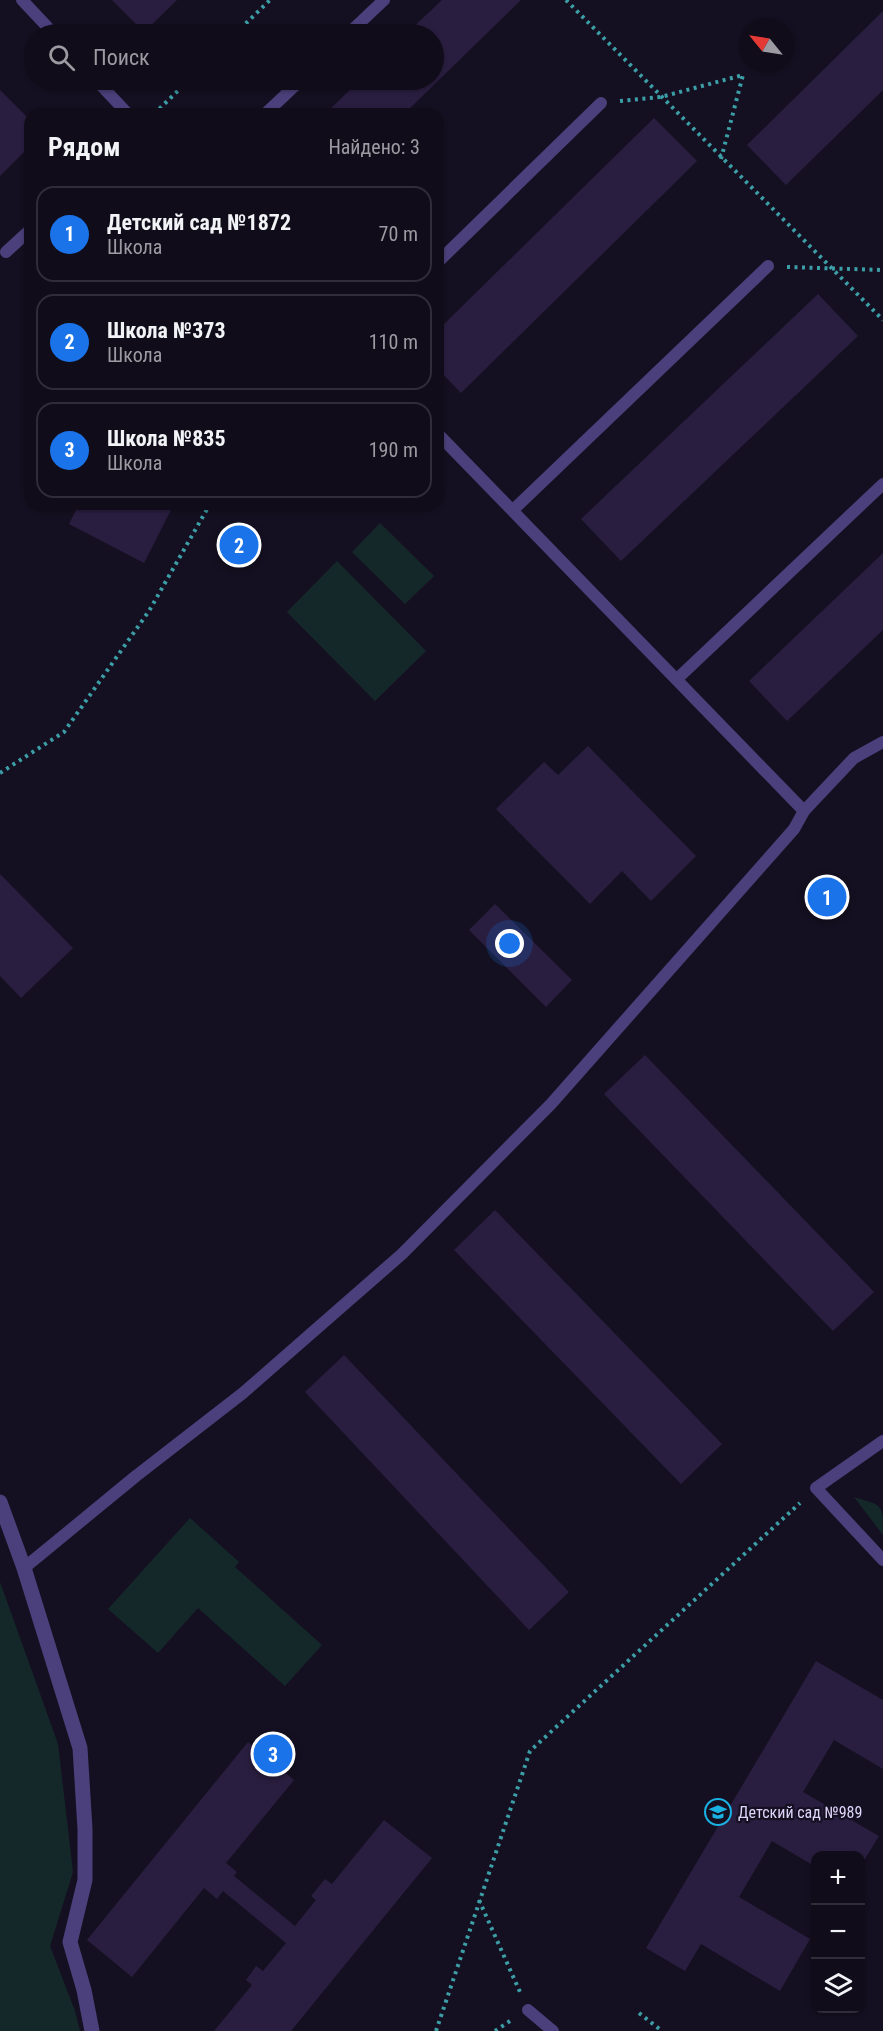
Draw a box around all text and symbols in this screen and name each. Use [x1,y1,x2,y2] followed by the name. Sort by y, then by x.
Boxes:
[739,18,793,72] north arrow
[24,24,444,90] search box
[45,41,78,74] icon: search
[93,45,150,70] text: Поиск
[48,132,120,162] text: Рядом
[328,135,420,159] text: Найдено: 3
[107,210,291,235] text: Детский сад №1872
[64,222,75,246] text: 1
[379,222,418,246] text: 70 m
[107,235,162,259] text: Школа
[107,318,226,343] text: Школа №373
[64,330,75,354] text: 2
[369,330,418,354] text: 110 m
[107,343,162,367] text: Школа
[107,426,226,451] text: Школа №835
[64,438,75,462] text: 3
[369,438,418,462] text: 190 m
[107,451,162,475] text: Школа
[220,522,258,568] pin: 2
[808,874,846,920] pin: 1
[495,929,524,958] your location
[254,1732,292,1776] pin: 3
[703,1797,733,1827] school or university icon: Детский сад №989
[738,1803,862,1822] place label: Детский сад №989
[811,1851,865,2013] map controls
[811,1851,865,1905] button: +
[811,1905,865,1959] button: −
[811,1959,865,2013] button: layers

